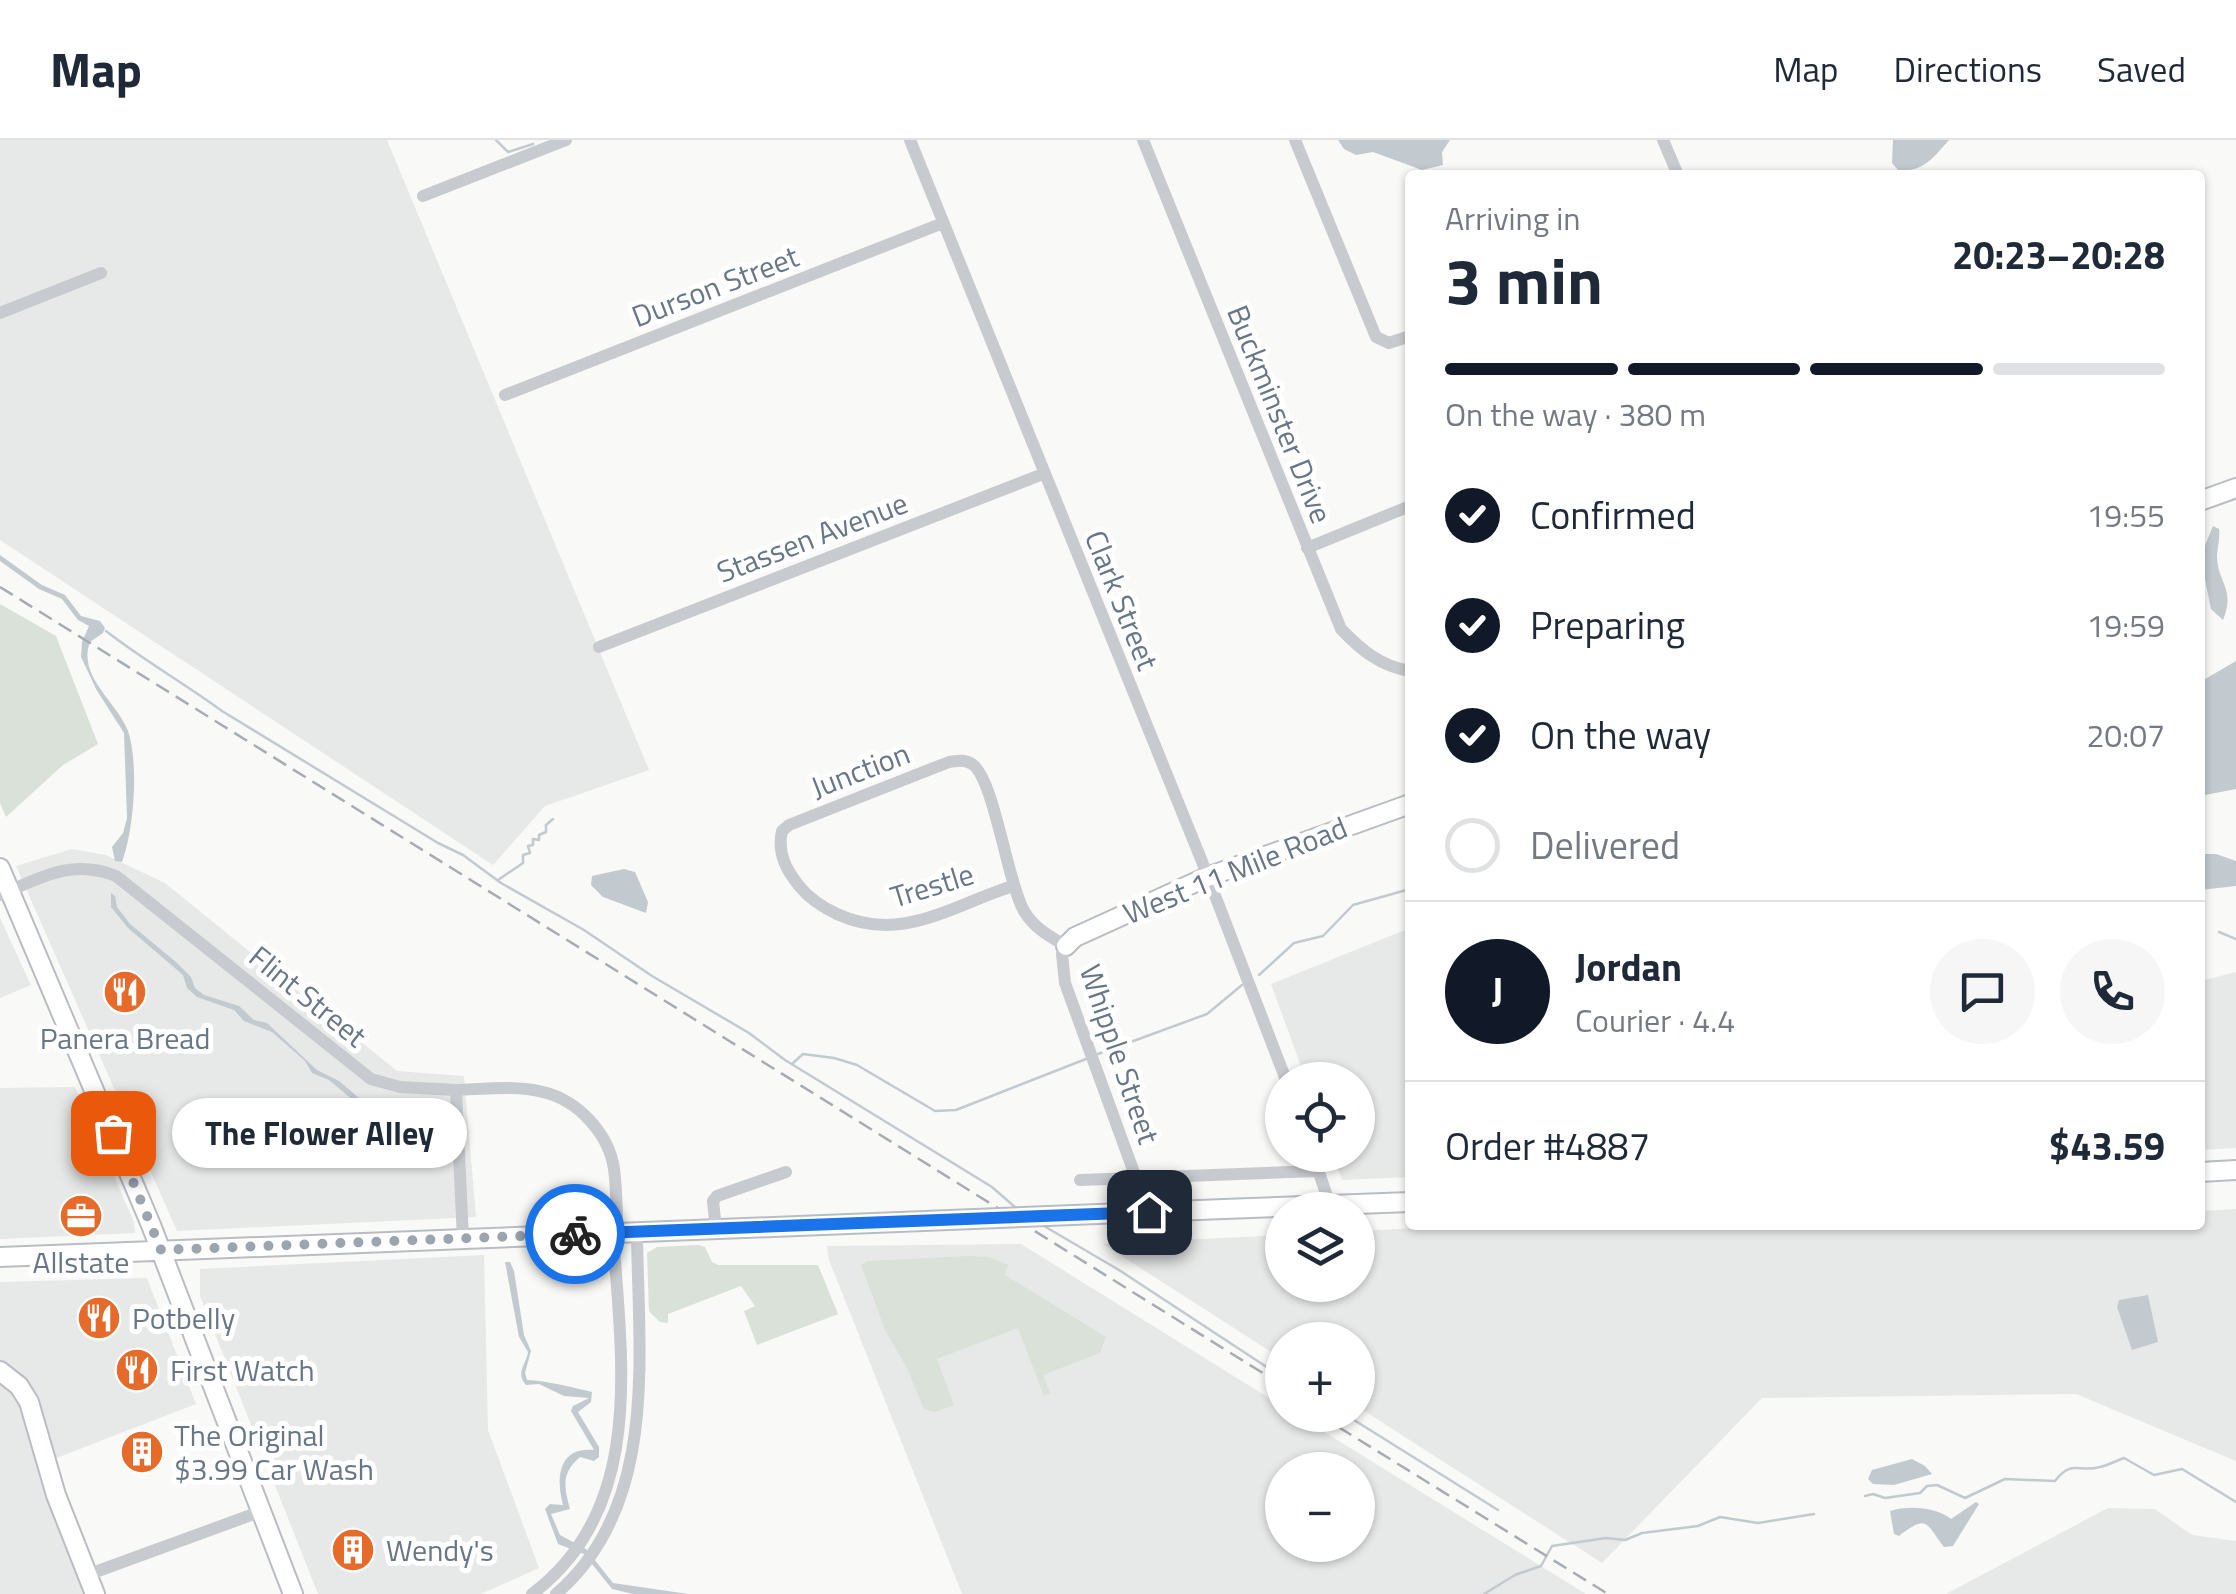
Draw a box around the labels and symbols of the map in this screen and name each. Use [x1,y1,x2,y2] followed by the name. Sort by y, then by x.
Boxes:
[625,233,806,339] street label: Durson Street
[1215,298,1345,530] street label: Buckminster Drive
[710,479,914,595] street label: Stassen Avenue
[1073,523,1171,677] street label: Clark Street
[804,730,916,810] street label: Junction
[1116,804,1354,936] street label: West 11 Mile Road
[885,851,979,919] street label: Trestle
[239,934,377,1058] street label: Flint Street
[1068,958,1172,1150] street label: Whipple Street
[102,969,148,1015] restaurant icon: Panera Bread
[40,1015,210,1061] place label: Panera Bread
[71,1091,156,1176] pin
[173,1098,468,1168] callout: The Flower Alley
[1107,1170,1192,1255] pin
[525,1184,625,1284] courier
[58,1193,104,1239] office icon: Allstate
[33,1239,129,1285] place label: Allstate
[76,1295,122,1341] restaurant icon: Potbelly
[132,1295,235,1341] place label: Potbelly
[114,1347,160,1393] restaurant icon: First Watch
[170,1347,315,1393] place label: First Watch
[174,1412,374,1492] place label: The Original $3.99 Car Wash
[119,1429,165,1475] building icon: The Original $3.99 Car Wash
[330,1527,376,1573] building icon: Wendy's
[386,1527,494,1573] place label: Wendy's

